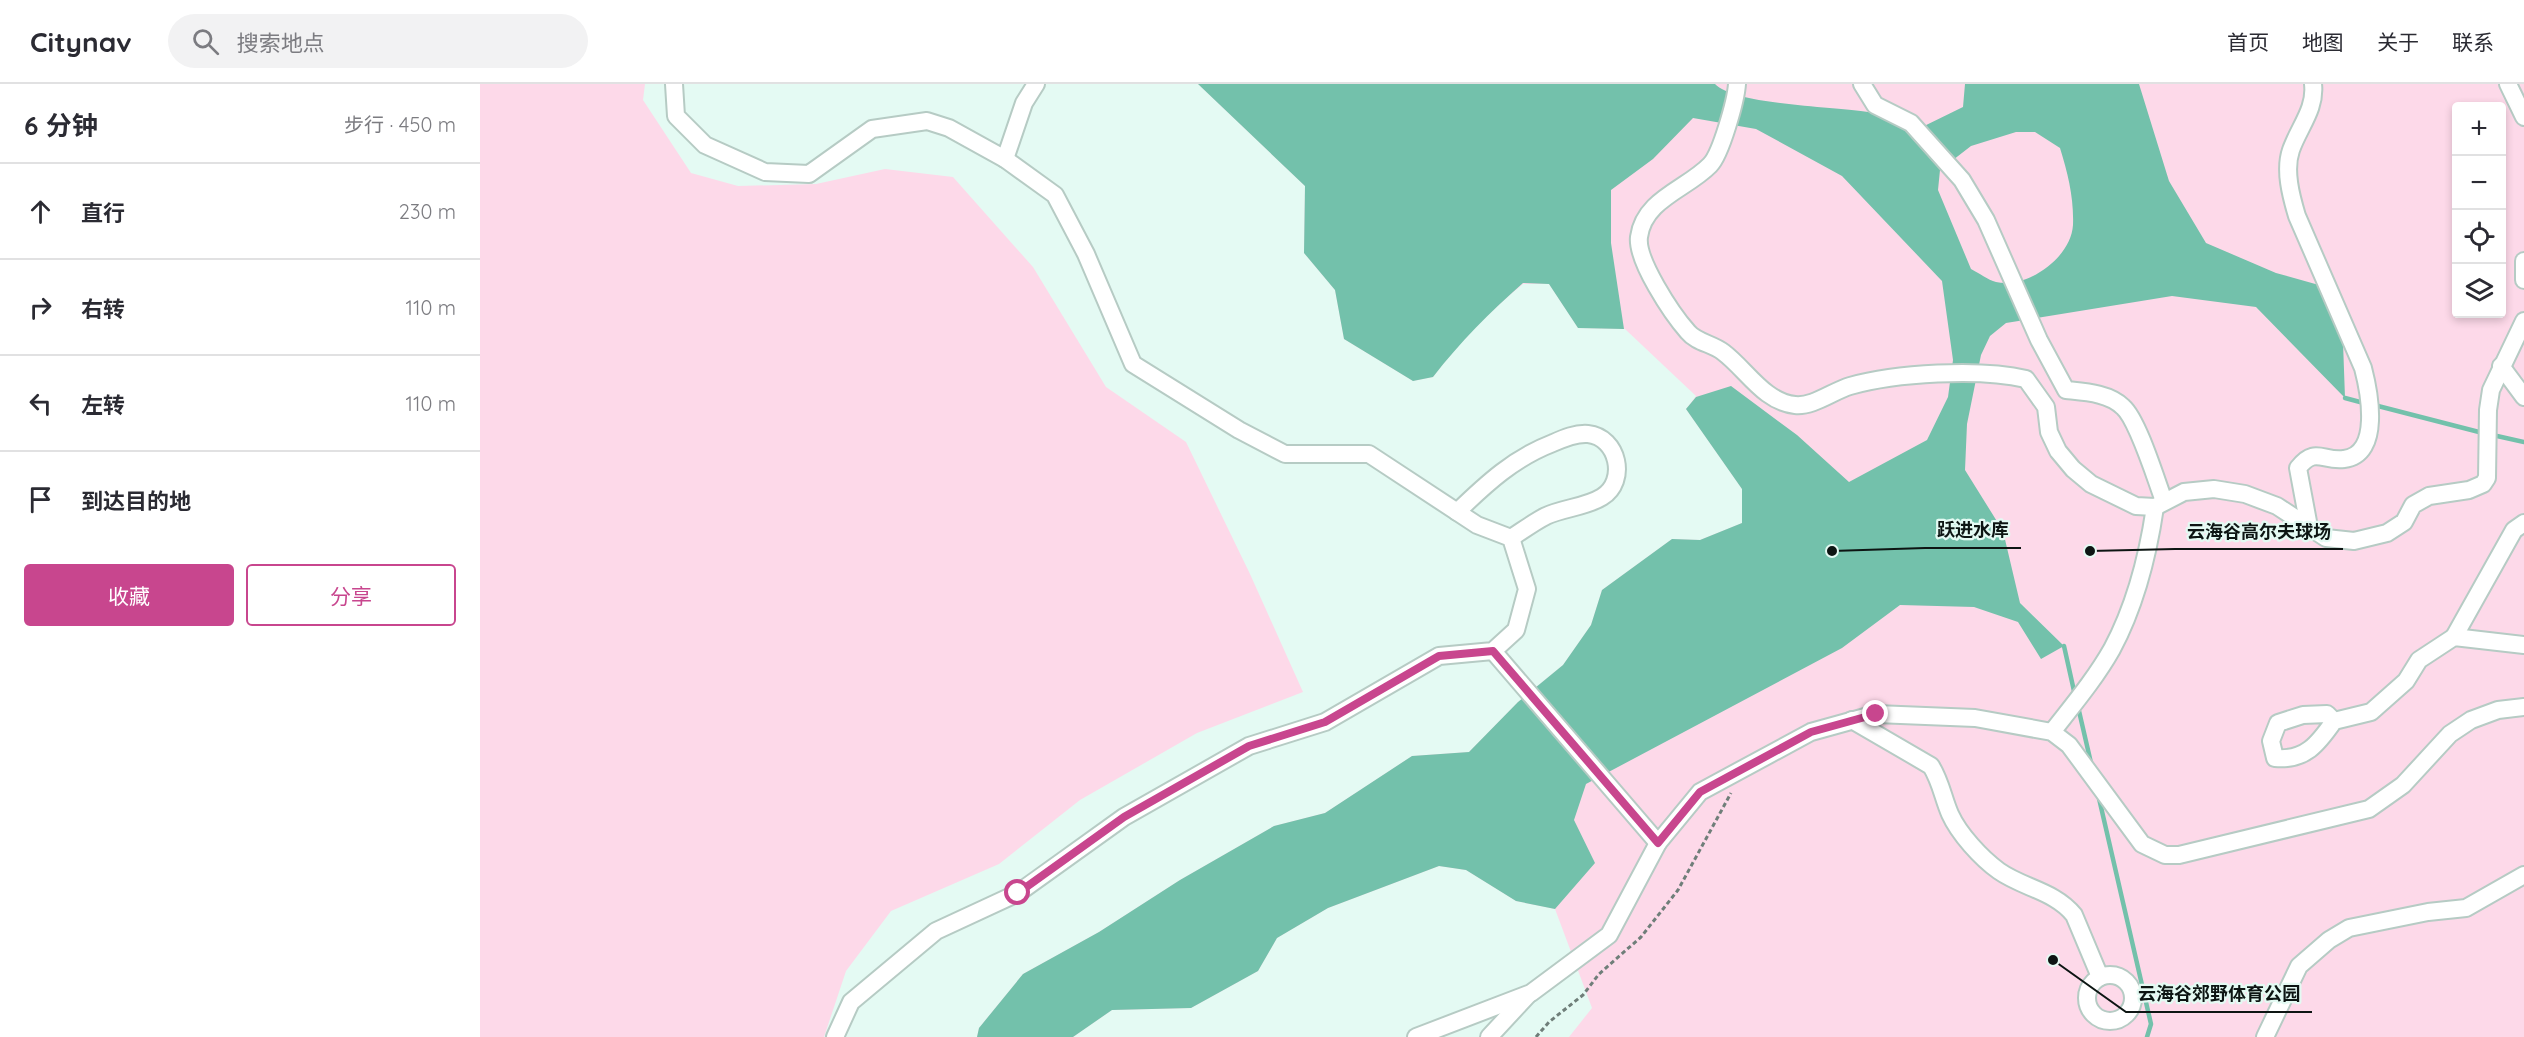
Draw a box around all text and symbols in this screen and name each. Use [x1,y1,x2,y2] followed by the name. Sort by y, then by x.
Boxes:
[168,14,588,68] search box
[30,24,132,59] text: Citynav
[189,25,222,58] icon: search
[237,29,325,57] text: 搜索地点
[2227,29,2269,55] text: 首页
[2302,29,2344,55] text: 地图
[2377,29,2419,55] text: 关于
[2452,29,2494,55] text: 联系
[2452,102,2506,318] map controls
[2452,102,2506,156] button: +
[24,109,98,142] text: 6 分钟
[344,112,456,137] text: 步行 · 450 m
[2452,156,2506,210] button: −
[24,195,57,228] icon: ahead
[81,199,125,227] text: 直行
[399,199,456,224] text: 230 m
[2452,210,2506,264] button: locate
[2452,264,2506,318] button: layers
[24,291,57,324] icon: right
[81,295,125,323] text: 右转
[406,295,456,320] text: 110 m
[24,387,57,420] icon: left
[81,391,125,419] text: 左转
[406,391,456,416] text: 110 m
[24,483,57,516] icon: arrive
[81,487,191,515] text: 到达目的地
[1925,512,2021,548] callout: 跃进水库
[2175,513,2343,549] callout: 云海谷高尔夫球场
[1937,518,2009,541] text: 跃进水库
[2187,520,2331,543] text: 云海谷高尔夫球场
[24,564,234,626] button: 收藏
[246,564,456,626] button: 分享
[1862,700,1888,726] route end
[1004,879,1030,905] route start
[2126,976,2312,1012] callout: 云海谷郊野体育公园
[2138,982,2300,1005] text: 云海谷郊野体育公园

